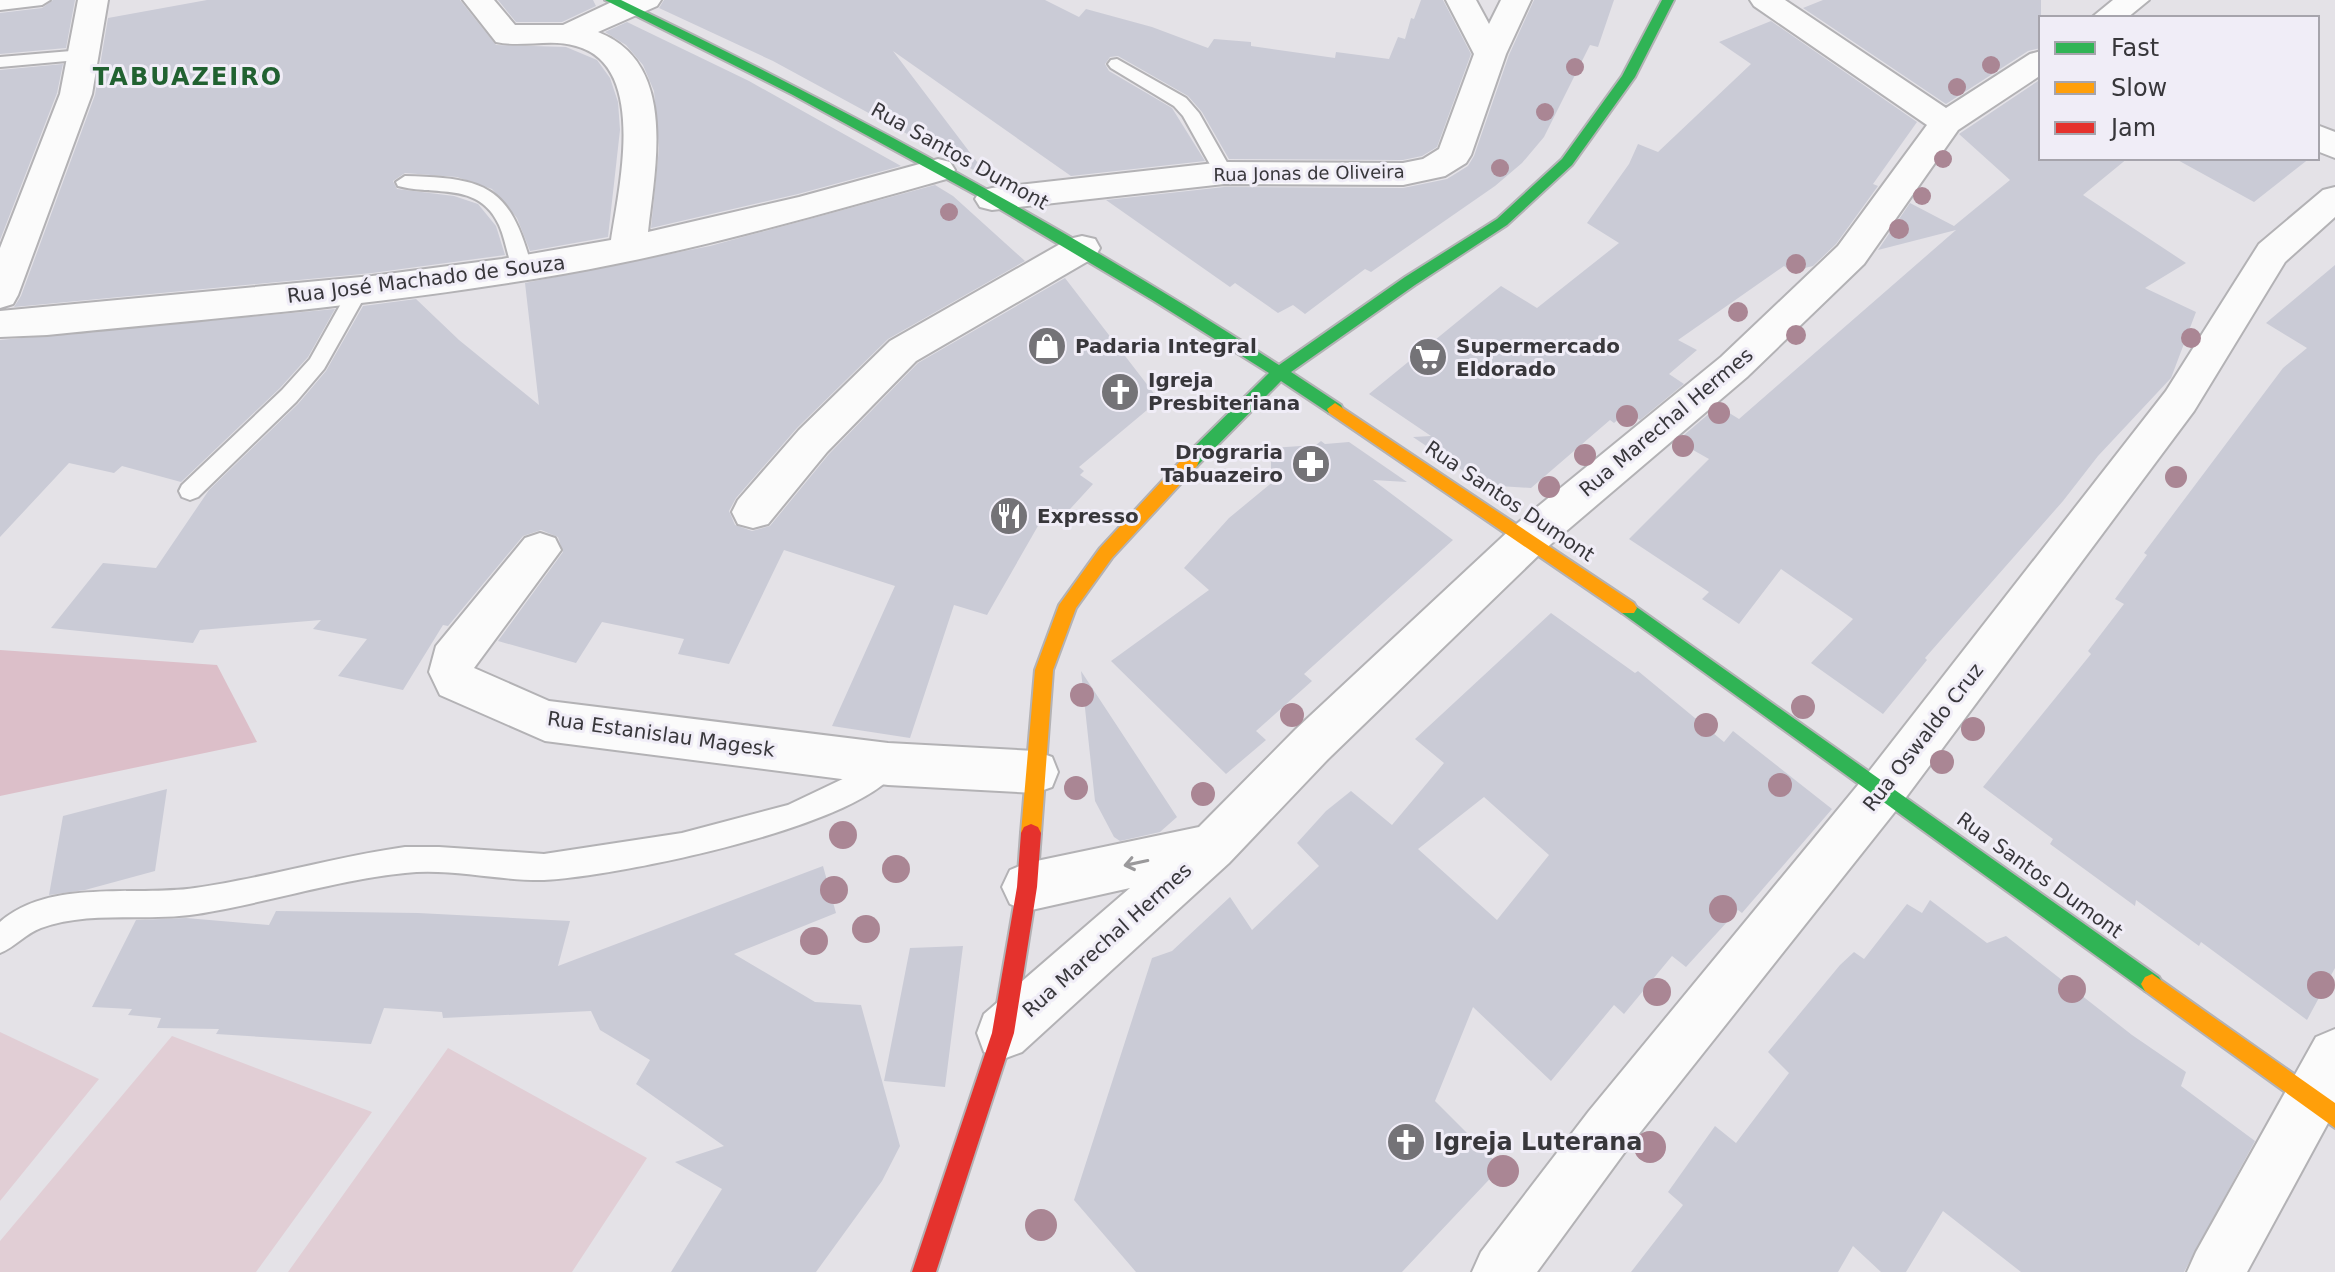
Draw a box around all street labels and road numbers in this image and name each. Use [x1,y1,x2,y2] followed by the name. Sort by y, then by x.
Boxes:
[867,97,1053,215] street label: Rua Santos Dumont
[1213,161,1405,185] street label: Rua Jonas de Oliveira
[286,250,566,308] street label: Rua José Machado de Souza
[1574,342,1758,502] street label: Rua Marechal Hermes
[1421,435,1599,567] street label: Rua Santos Dumont
[1858,658,1988,816] street label: Rua Oswaldo Cruz
[546,706,777,762] street label: Rua Estanislau Magesk
[1952,807,2128,943] street label: Rua Santos Dumont
[1018,858,1196,1022] street label: Rua Marechal Hermes

